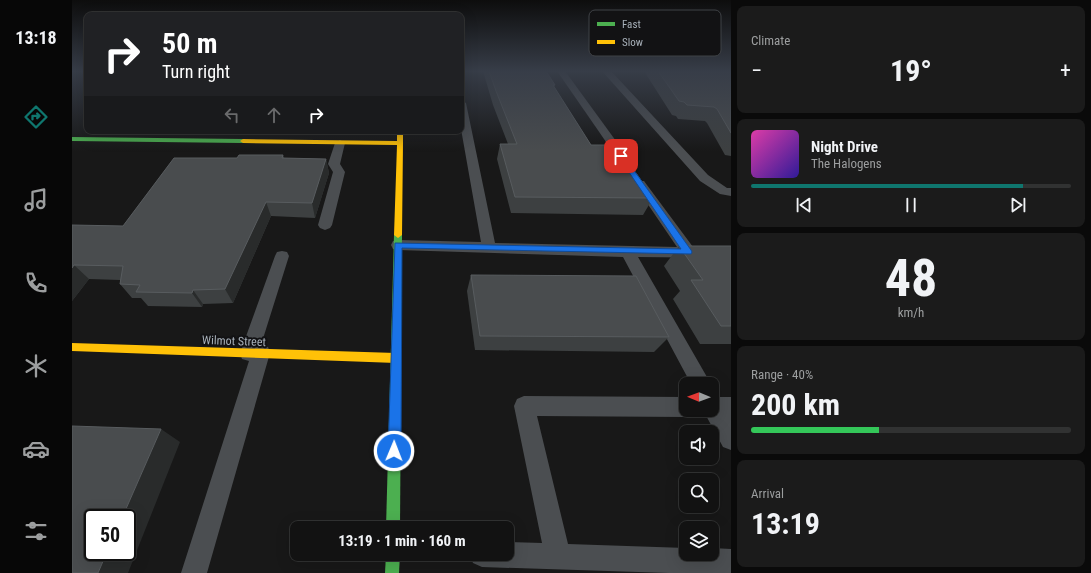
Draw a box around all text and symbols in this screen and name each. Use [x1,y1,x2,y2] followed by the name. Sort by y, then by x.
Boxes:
[589,10,721,56] legend
[622,18,641,31] text: Fast
[15,27,57,48] text: 13:18
[162,27,218,60] text: 50 m
[96,28,148,80] icon: right
[751,33,790,48] text: Climate
[622,36,643,49] text: Slow
[890,53,932,88] text: 19°
[751,58,762,83] text: −
[1060,58,1071,83] text: +
[162,61,230,82] text: Turn right
[22,103,50,131] icon: directions
[221,104,243,126] icon: left
[263,104,285,126] icon: ahead
[305,104,327,126] icon: right
[811,138,878,156] text: Night Drive
[604,139,638,173] pin
[610,145,632,167] icon: arrive
[811,156,882,171] text: The Halogens
[22,186,50,214] icon: music
[793,194,815,216] icon: previous
[900,194,922,216] icon: pause
[1007,194,1029,216] icon: next
[885,248,937,309] text: 48
[22,269,50,297] icon: phone
[898,305,924,320] text: km/h
[202,333,267,349] street label: Wilmot Street
[22,352,50,380] icon: climate
[751,367,813,382] text: Range · 40%
[679,377,719,417] north arrow
[679,377,719,561] map controls
[751,387,840,422] text: 200 km
[679,425,719,465] button: sound
[373,430,415,472] position arrow
[22,435,50,463] icon: car
[679,473,719,513] button: search
[751,486,784,501] text: Arrival
[751,506,820,541] text: 13:19
[84,509,136,561] speed limit sign: 50
[22,517,50,545] icon: filters
[679,521,719,561] button: layers
[338,532,466,550] text: 13:19 · 1 min · 160 m

